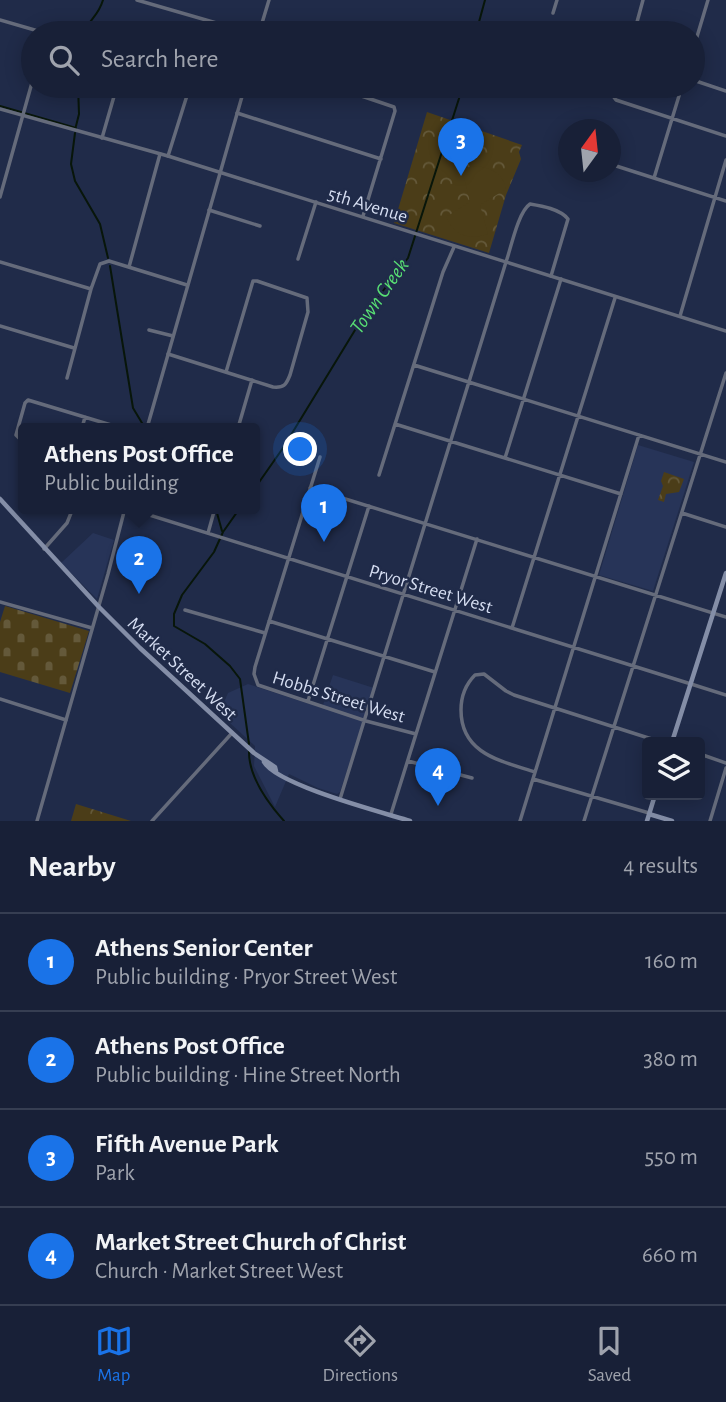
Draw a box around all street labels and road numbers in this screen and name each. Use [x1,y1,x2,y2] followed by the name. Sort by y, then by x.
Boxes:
[325,184,410,227] street label: 5th Avenue
[367,562,495,617] street label: Pryor Street West
[124,614,240,724] street label: Market Street West
[270,668,407,727] street label: Hobbs Street West

